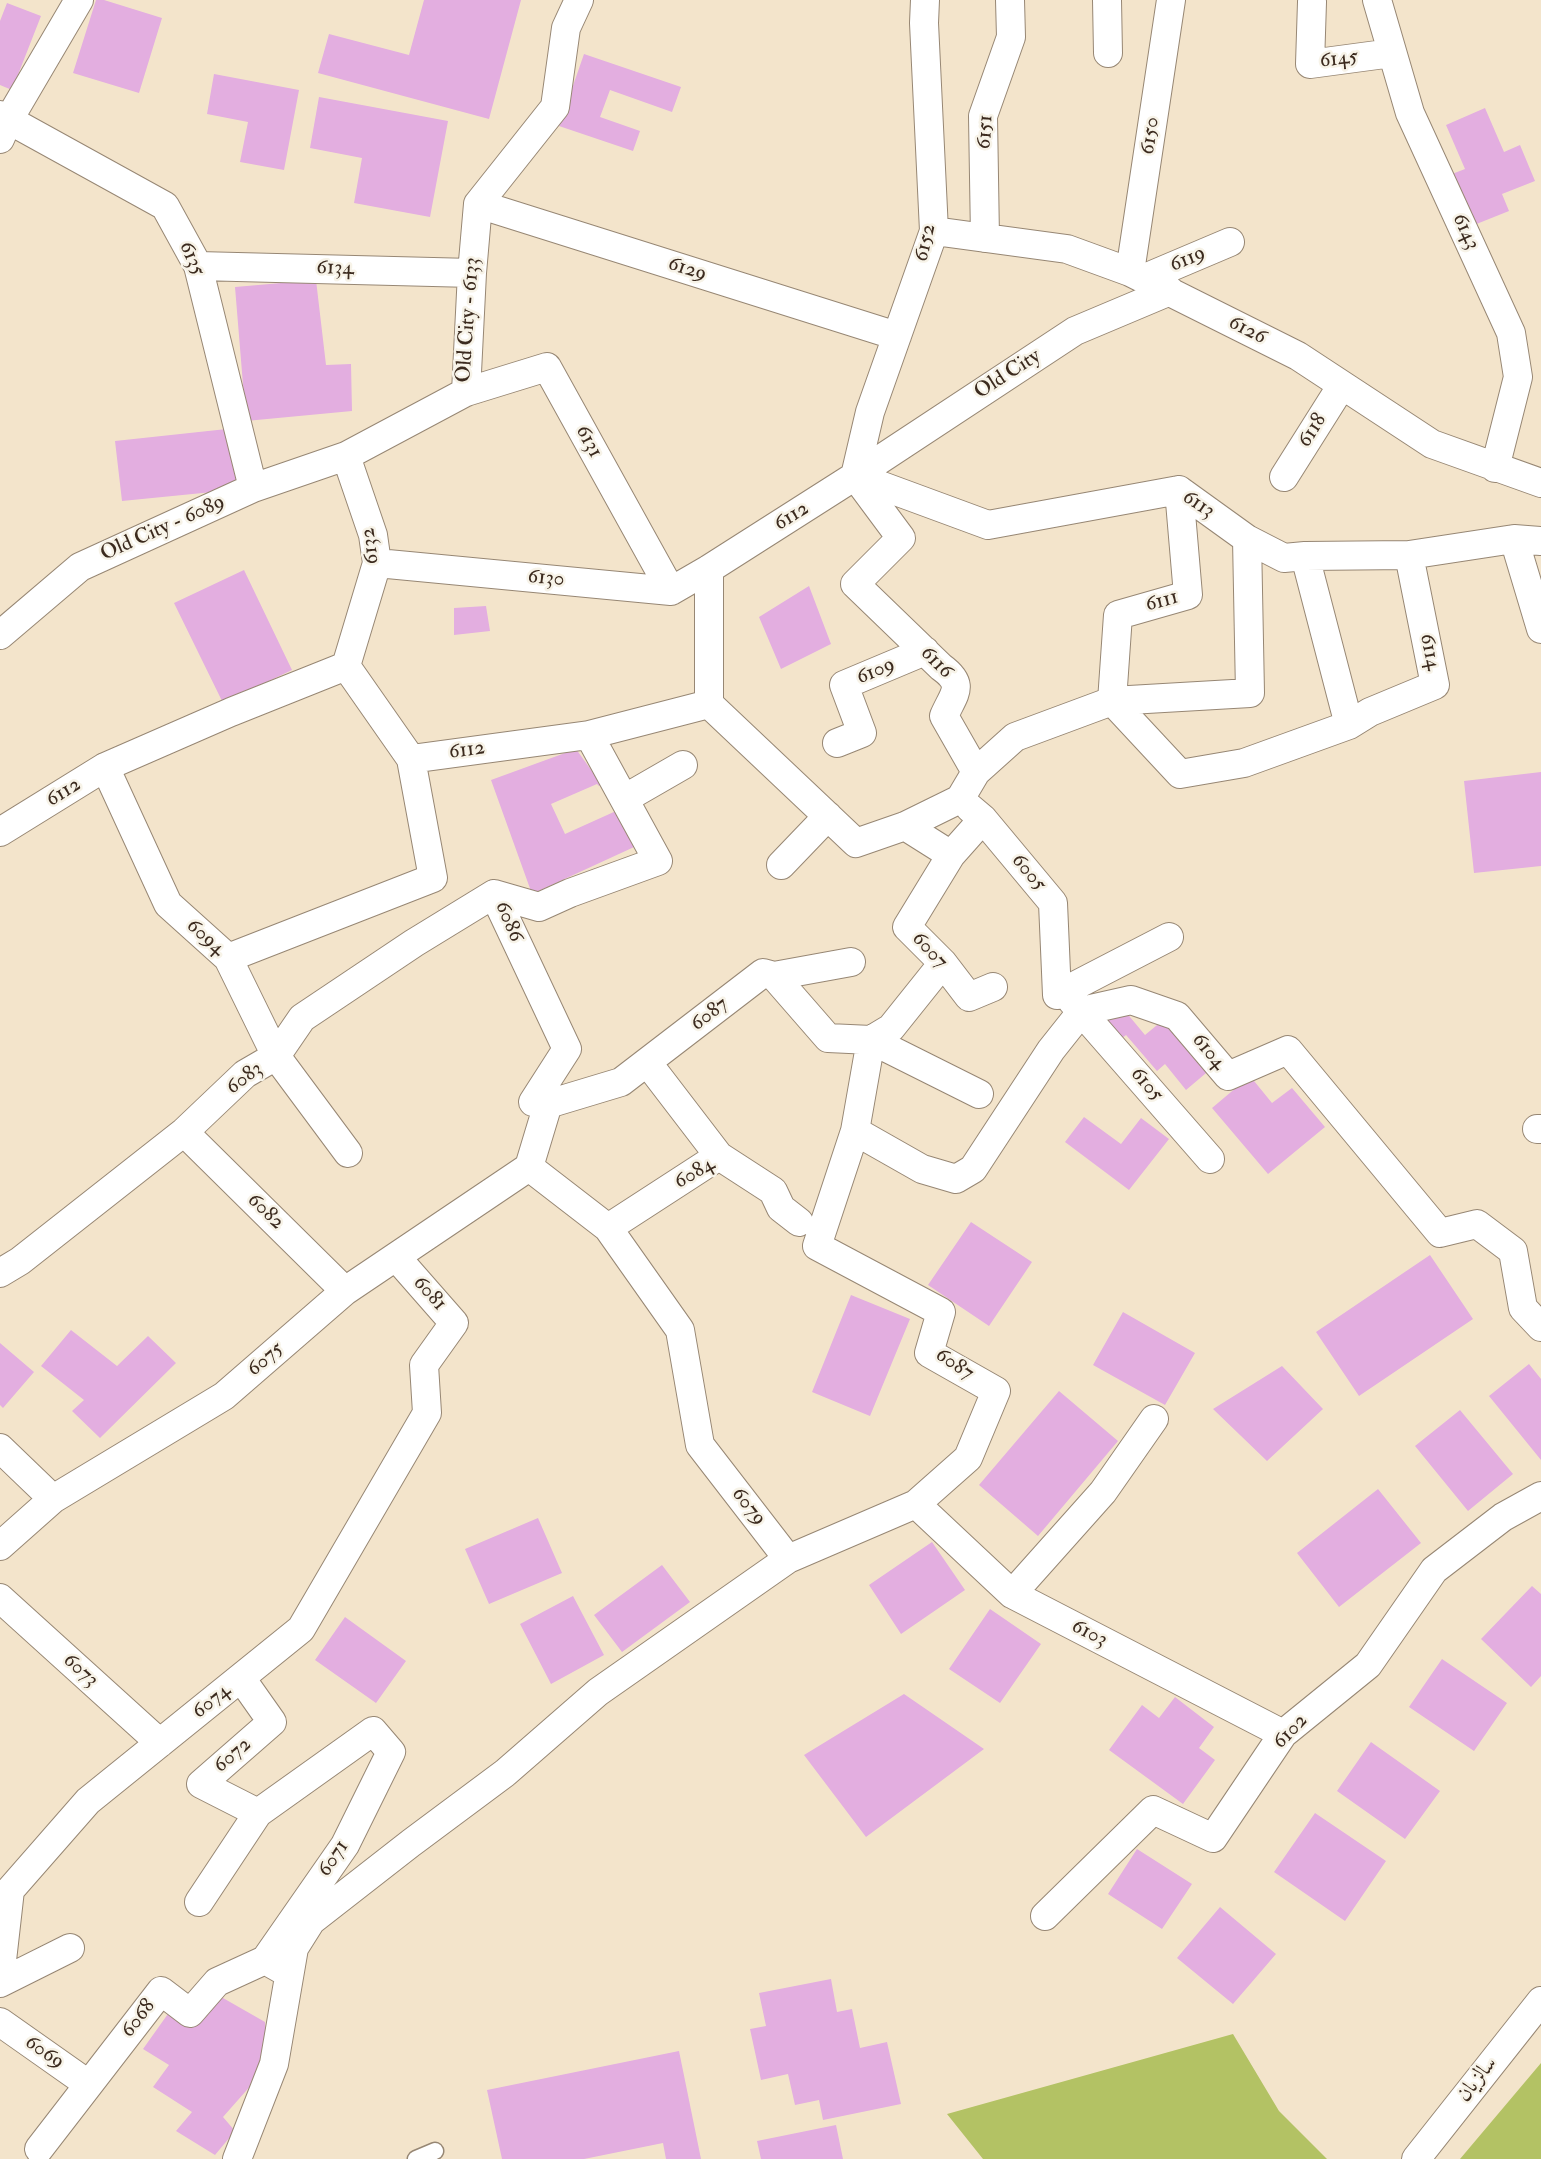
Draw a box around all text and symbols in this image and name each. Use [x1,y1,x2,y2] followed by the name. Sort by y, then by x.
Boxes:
[1318,45,1360,75] street label: 6145
[973,114,999,150] street label: 6151
[1136,116,1166,156] street label: 6150
[1446,210,1484,254] street label: 6143
[909,222,943,264] street label: 6152
[172,238,210,280] street label: 6135
[1166,241,1210,279] street label: 6119
[664,252,710,288] street label: 6129
[316,256,354,282] street label: 6134
[452,256,486,384] street label: Old City - 6133
[1224,311,1270,351] street label: 6126
[970,344,1046,406] street label: Old City
[1293,409,1333,453] street label: 6118
[569,421,607,463] street label: 6131
[1177,485,1219,525] street label: 6113
[97,490,229,568] street label: Old City - 6089
[770,497,814,537] street label: 6112
[356,526,386,566] street label: 6132
[527,565,565,593] street label: 6130
[1143,585,1181,619] street label: 6111
[1413,631,1445,673] street label: 6114
[914,641,958,685] street label: 6116
[853,653,899,691] street label: 6109
[447,736,487,766] street label: 6112
[42,773,86,813] street label: 6112
[1005,849,1051,897] street label: 6005
[488,898,528,946] street label: 6086
[180,914,230,962] street label: 6094
[906,927,952,975] street label: 6007
[686,993,734,1037] street label: 6087
[1186,1029,1230,1075] street label: 6104
[222,1057,268,1101] street label: 6083
[1124,1062,1168,1108] street label: 6105
[670,1152,720,1196] street label: 6084
[241,1188,289,1236] street label: 6082
[407,1271,451,1317] street label: 6081
[243,1337,289,1383] street label: 6075
[930,1343,978,1387] street label: 6087
[725,1483,771,1531] street label: 6079
[1067,1614,1111,1654] street label: 6103
[57,1649,103,1693] street label: 6073
[188,1679,236,1725] street label: 6074
[1268,1709,1314,1755] street label: 6102
[209,1733,257,1779] street label: 6072
[313,1836,355,1882] street label: 6071
[116,1995,162,2043] street label: 6068
[19,2030,69,2076] street label: 6069
[1452,2052,1504,2108] street label: سالزيان

